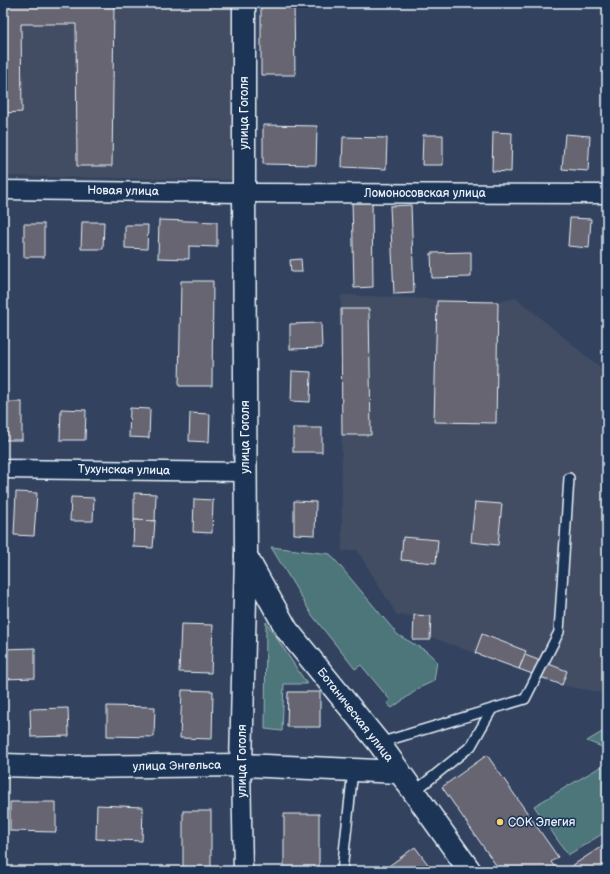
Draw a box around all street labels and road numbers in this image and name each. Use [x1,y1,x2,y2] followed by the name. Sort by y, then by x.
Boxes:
[237,76,252,150] street label: улица Гоголя
[87,183,159,199] street label: Новая улица
[363,186,486,201] street label: Ломоносовская улица
[238,400,253,474] street label: улица Гоголя
[78,462,170,478] street label: Тухунская улица
[314,665,396,765] street label: Ботаническая улица
[235,724,250,798] street label: улица Гоголя
[133,758,221,774] street label: улица Энгельса

